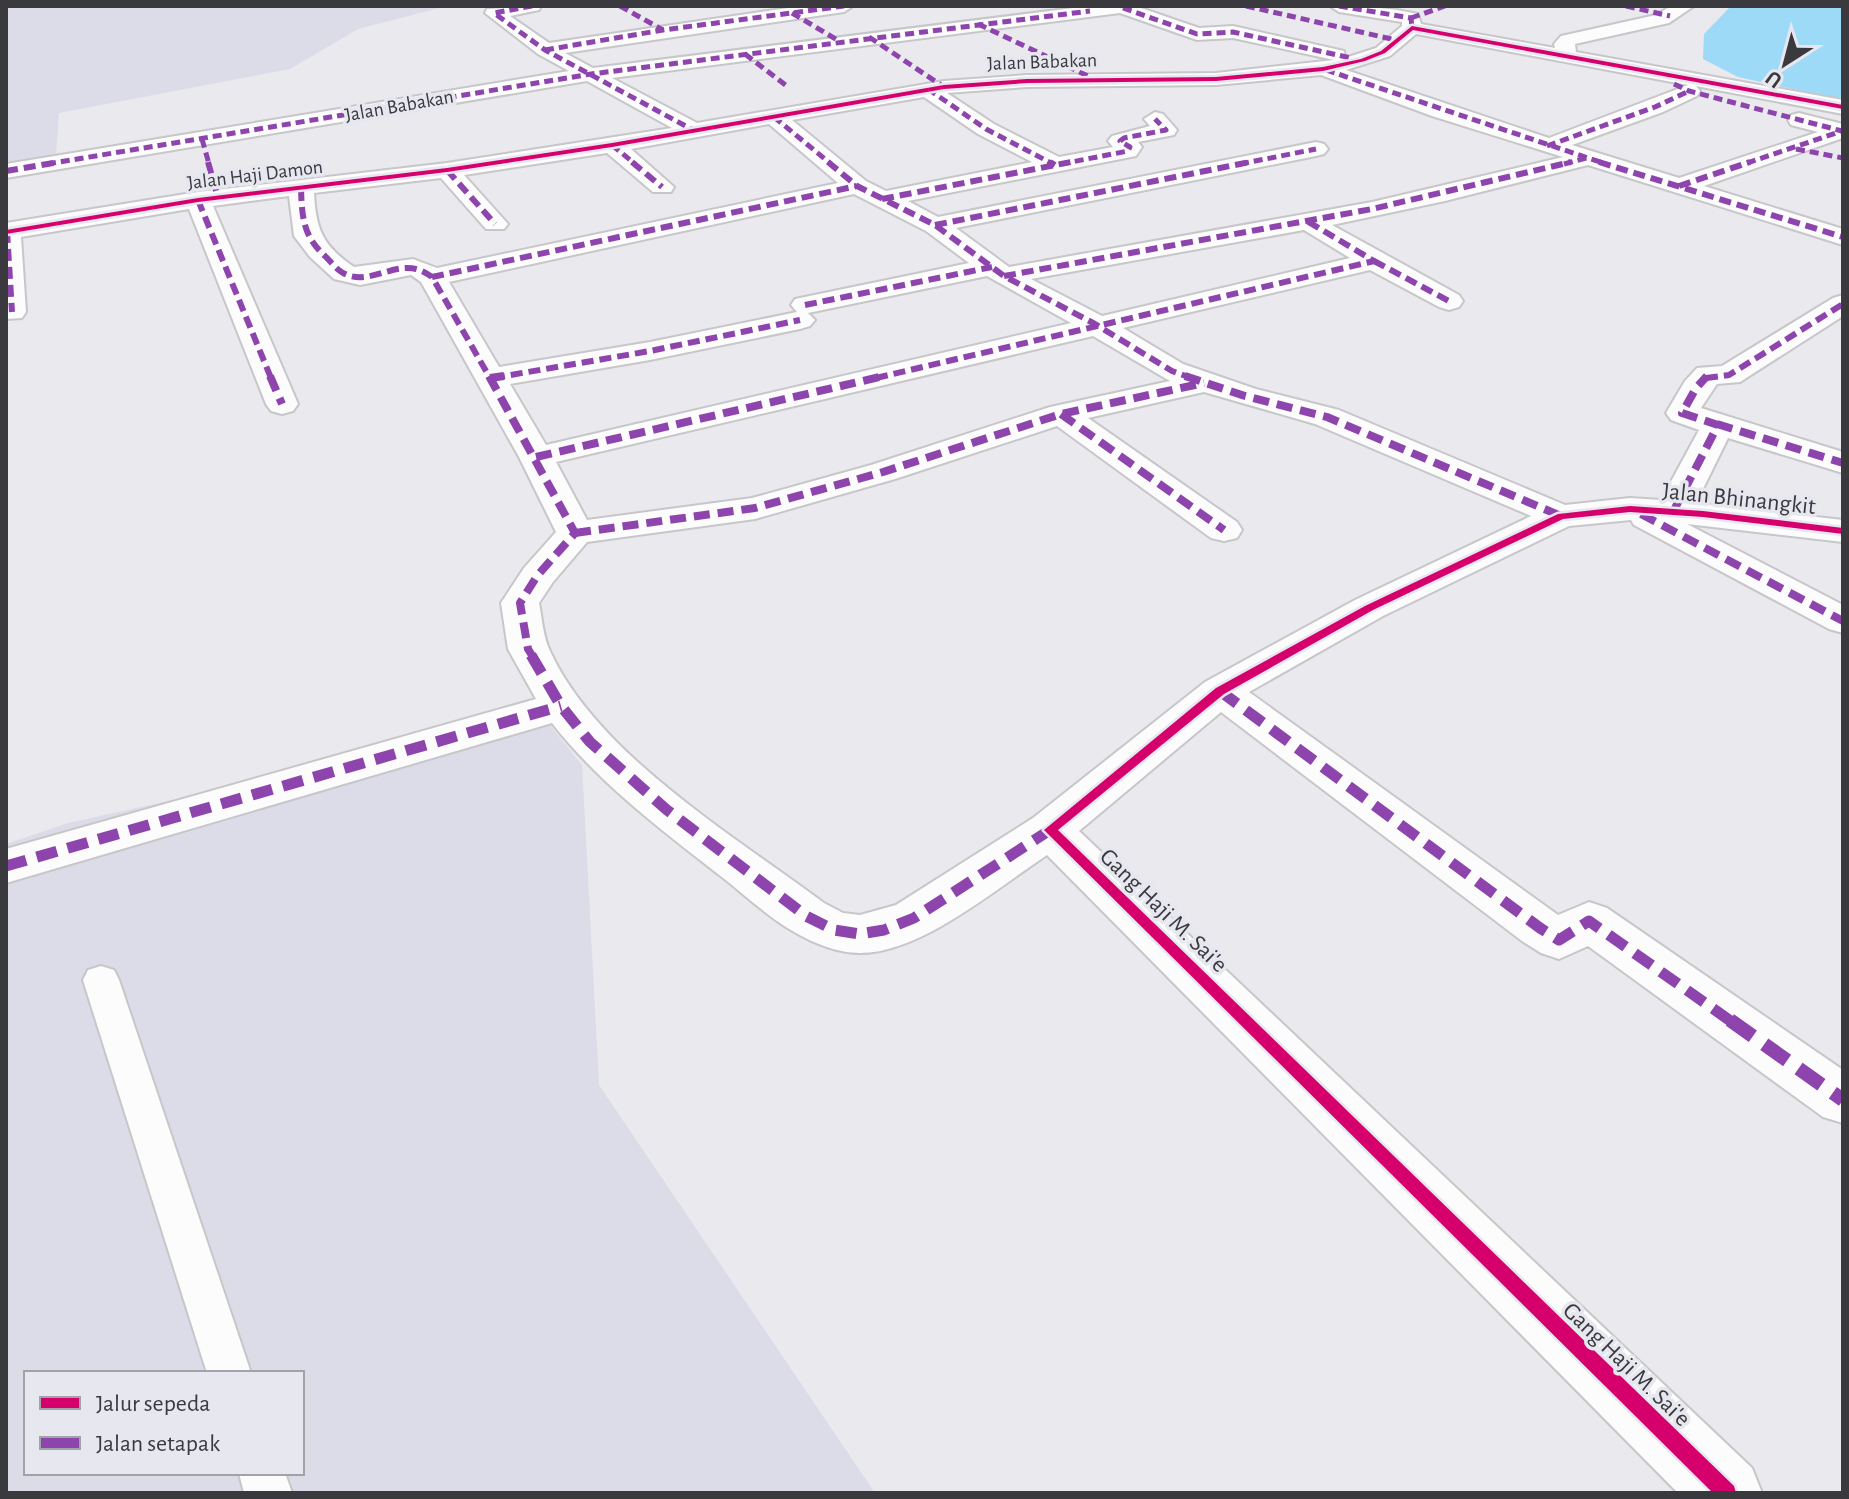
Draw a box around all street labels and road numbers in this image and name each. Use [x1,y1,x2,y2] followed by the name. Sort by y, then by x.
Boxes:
[987,50,1097,74] street label: Jalan Babakan
[343,87,455,125] street label: Jalan Babakan
[186,157,324,193] street label: Jalan Haji Damon
[1661,479,1817,519] street label: Jalan Bhinangkit
[1095,844,1232,977] street label: Gang Haji M. Sai'e
[1558,1298,1695,1431] street label: Gang Haji M. Sai'e

